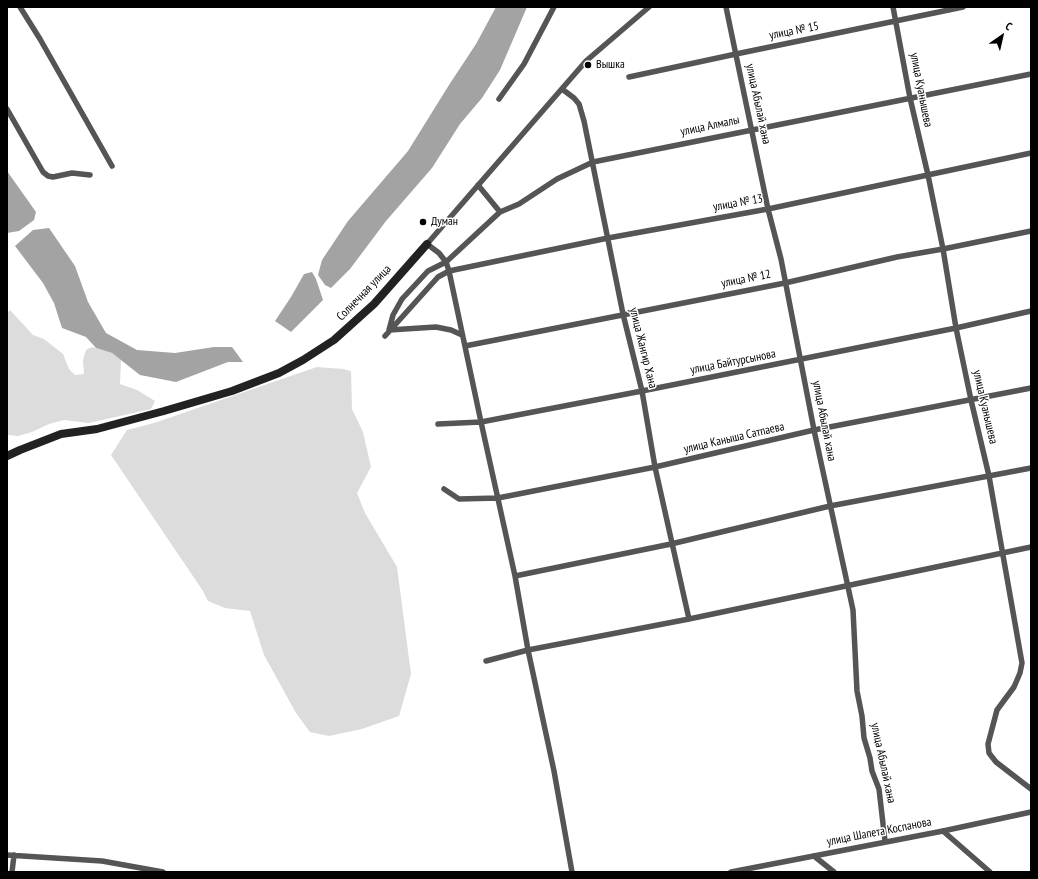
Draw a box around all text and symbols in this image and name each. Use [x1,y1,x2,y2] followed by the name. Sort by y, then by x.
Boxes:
[982,16,1022,56] north arrow
[768,19,820,43] street label: улица № 15
[1003,19,1015,33] text: С
[907,51,935,129] street label: улица Куанышева
[596,58,625,72] place label: Вышка
[583,60,593,70] marker: Вышка
[742,63,774,145] street label: улица Абылай хана
[679,113,741,139] street label: улица Алмалы
[712,192,764,214] street label: улица № 13
[431,215,458,229] place label: Думан
[418,217,428,227] marker: Думан
[334,262,394,324] street label: Солнечная улица
[720,267,772,291] street label: улица № 12
[626,306,660,390] street label: улица Жангир Хана
[689,347,777,377] street label: улица Байтурсынова
[969,369,1001,445] street label: улица Куанышева
[809,380,839,462] street label: улица Абылай хана
[682,419,786,457] street label: улица Каныша Сатпаева
[867,722,899,804] street label: улица Абылай хана
[825,815,933,849] street label: улица Шапета Коспанова

